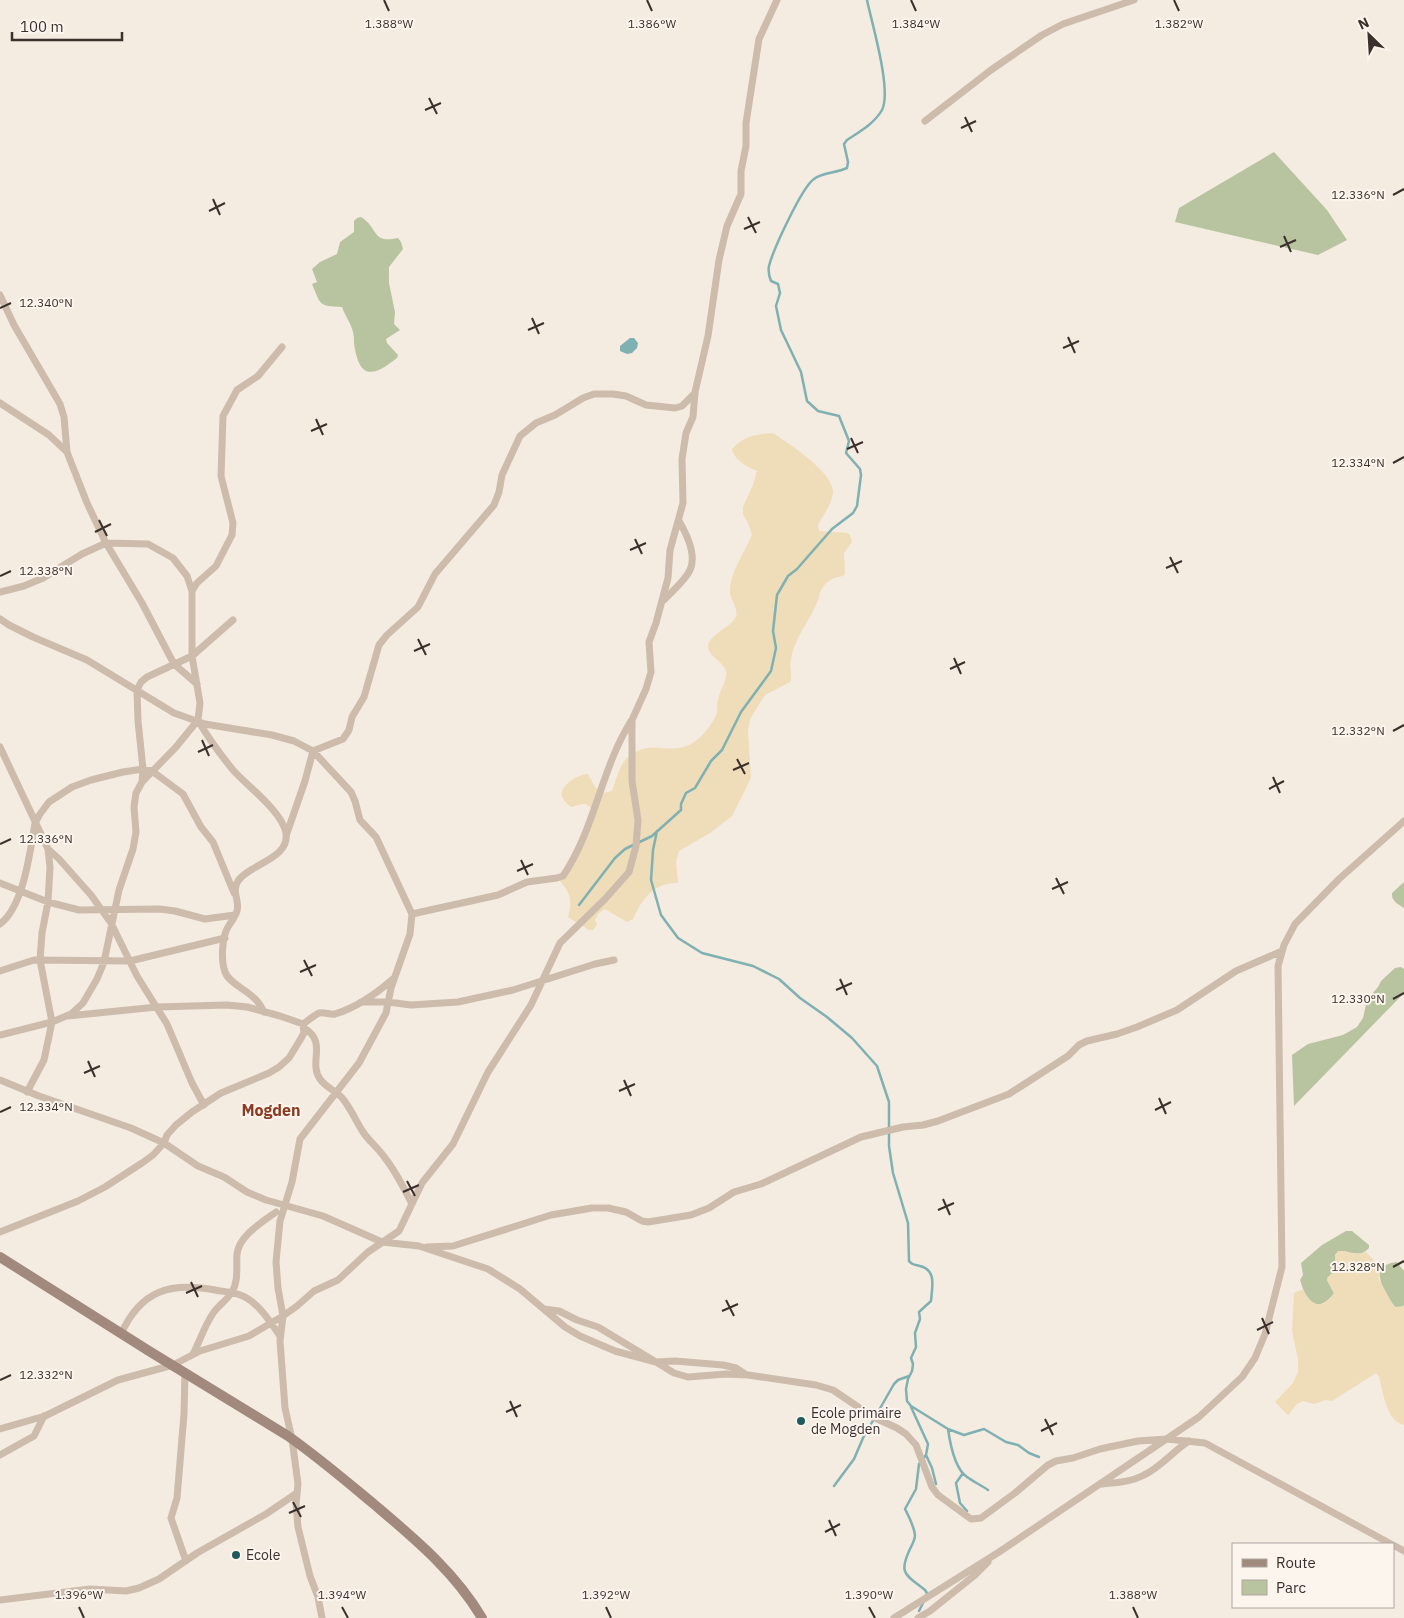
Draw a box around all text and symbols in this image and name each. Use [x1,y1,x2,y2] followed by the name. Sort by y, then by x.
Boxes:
[12,10,122,42] scale bar
[1344,10,1394,60] north arrow
[1355,13,1372,34] text: N
[365,16,413,31] text: 1.388°W
[628,16,676,31] text: 1.386°W
[892,16,940,31] text: 1.384°W
[1155,16,1203,31] text: 1.382°W
[20,17,64,36] text: 100 m
[1331,187,1385,202] text: 12.336°N
[19,295,73,310] text: 12.340°N
[1331,455,1385,470] text: 12.334°N
[19,563,73,578] text: 12.338°N
[1331,723,1385,738] text: 12.332°N
[19,831,73,846] text: 12.336°N
[1331,991,1385,1006] text: 12.330°N
[19,1099,73,1114] text: 12.334°N
[241,1100,301,1120] district label: Mogden
[1331,1259,1385,1274] text: 12.328°N
[19,1367,73,1382] text: 12.332°N
[811,1404,902,1438] place label: Ecole primaire de Mogden
[795,1415,807,1427] marker: Ecole primaire de Mogden
[1232,1543,1394,1608] legend
[246,1546,281,1564] place label: Ecole
[230,1549,242,1561] marker: Ecole
[1276,1553,1316,1572] text: Route
[1276,1578,1306,1597] text: Parc
[55,1587,103,1602] text: 1.396°W
[318,1587,366,1602] text: 1.394°W
[582,1587,630,1602] text: 1.392°W
[845,1587,893,1602] text: 1.390°W
[1109,1587,1157,1602] text: 1.388°W

